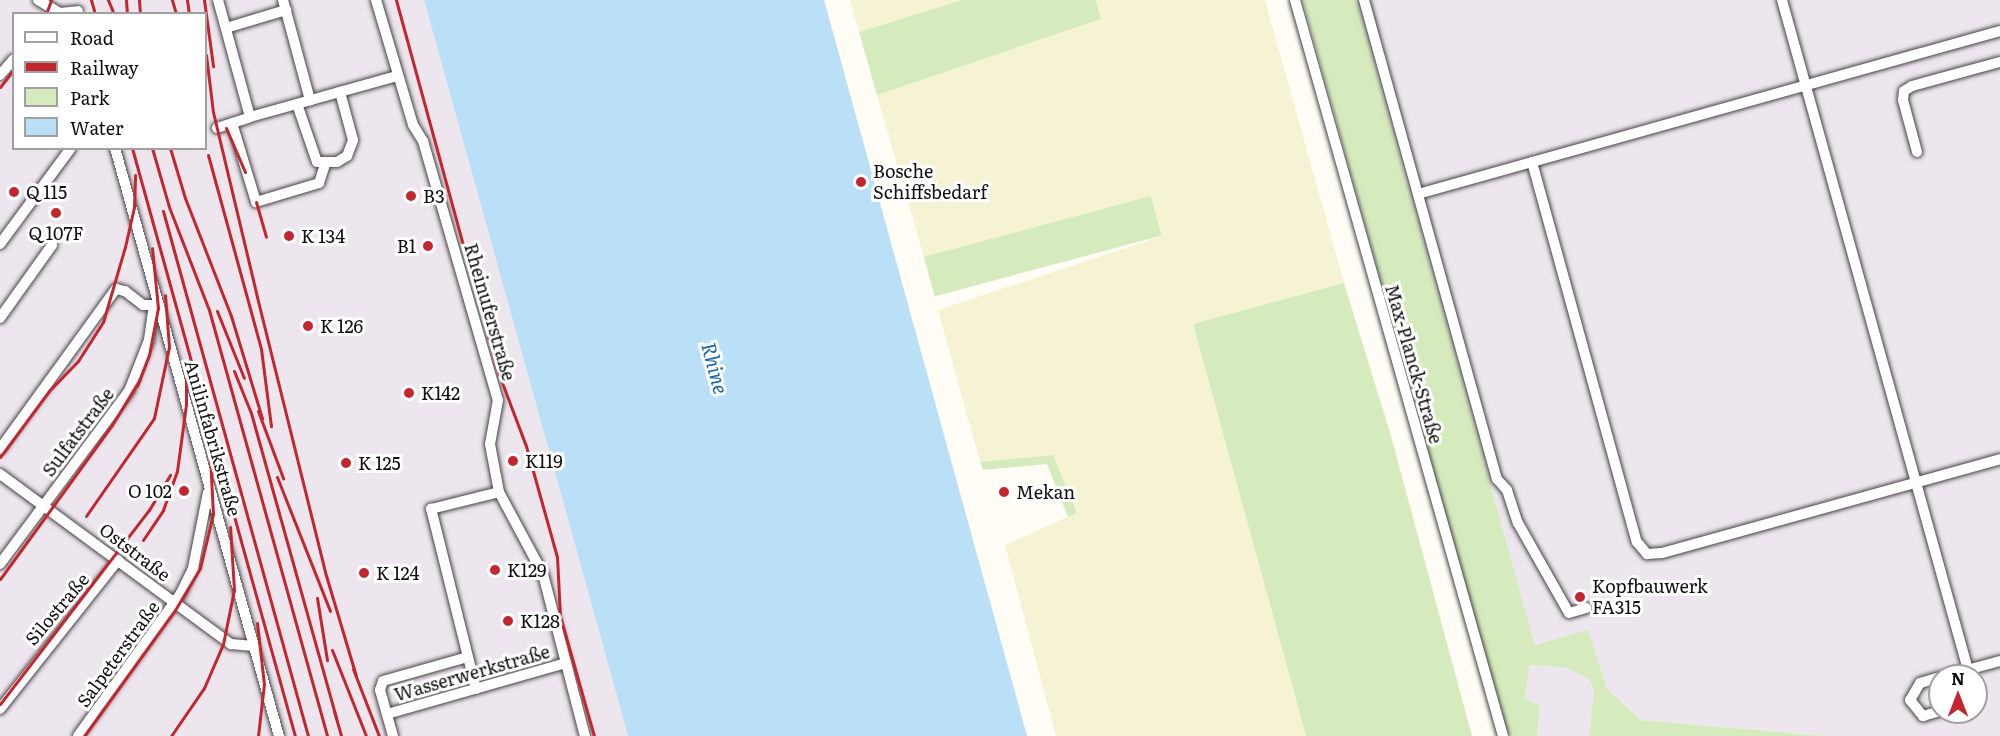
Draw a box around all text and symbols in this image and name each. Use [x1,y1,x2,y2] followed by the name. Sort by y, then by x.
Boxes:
[12,12,207,150] legend
[70,24,114,51] text: Road
[70,54,139,81] text: Railway
[70,84,109,111] text: Park
[70,114,123,141] text: Water
[873,161,987,204] place label: Bosche Schiffsbedarf
[854,175,868,189] marker: Bosche Schiffsbedarf
[26,181,67,203] place label: Q 115
[7,185,21,199] marker: Q 115
[423,185,445,207] place label: B3
[404,189,418,203] marker: B3
[49,206,63,220] marker: Q 107F
[28,222,84,244] place label: Q 107F
[301,225,345,247] place label: K 134
[282,229,296,243] marker: K 134
[397,235,416,257] place label: B1
[421,239,435,253] marker: B1
[460,241,520,383] street label: Rheinuferstraße
[1381,282,1447,446] street label: Max-Planck-Straße
[320,315,363,337] place label: K 126
[301,319,315,333] marker: K 126
[698,340,734,396] water label: Rhine
[180,357,246,519] street label: Anilinfabrikstraße
[421,382,460,404] place label: K142
[38,383,118,481] street label: Sulfatstraße
[402,386,416,400] marker: K142
[525,450,563,472] place label: K119
[358,452,401,474] place label: K 125
[506,454,520,468] marker: K119
[339,456,353,470] marker: K 125
[128,480,172,502] place label: O 102
[1016,481,1075,503] place label: Mekan
[177,484,191,498] marker: O 102
[997,485,1011,499] marker: Mekan
[95,518,175,586] street label: Oststraße
[507,559,546,581] place label: K129
[376,562,420,584] place label: K 124
[488,563,502,577] marker: K129
[357,566,371,580] marker: K 124
[21,569,93,649] street label: Silostraße
[1592,576,1708,618] place label: Kopfbauwerk FA315
[1573,590,1587,604] marker: Kopfbauwerk FA315
[72,597,164,711] street label: Salpeterstraße
[520,610,560,632] place label: K128
[501,614,515,628] marker: K128
[392,640,552,706] street label: Wasserwerkstraße
[1928,664,1988,724] north arrow
[1951,666,1965,690] text: N

